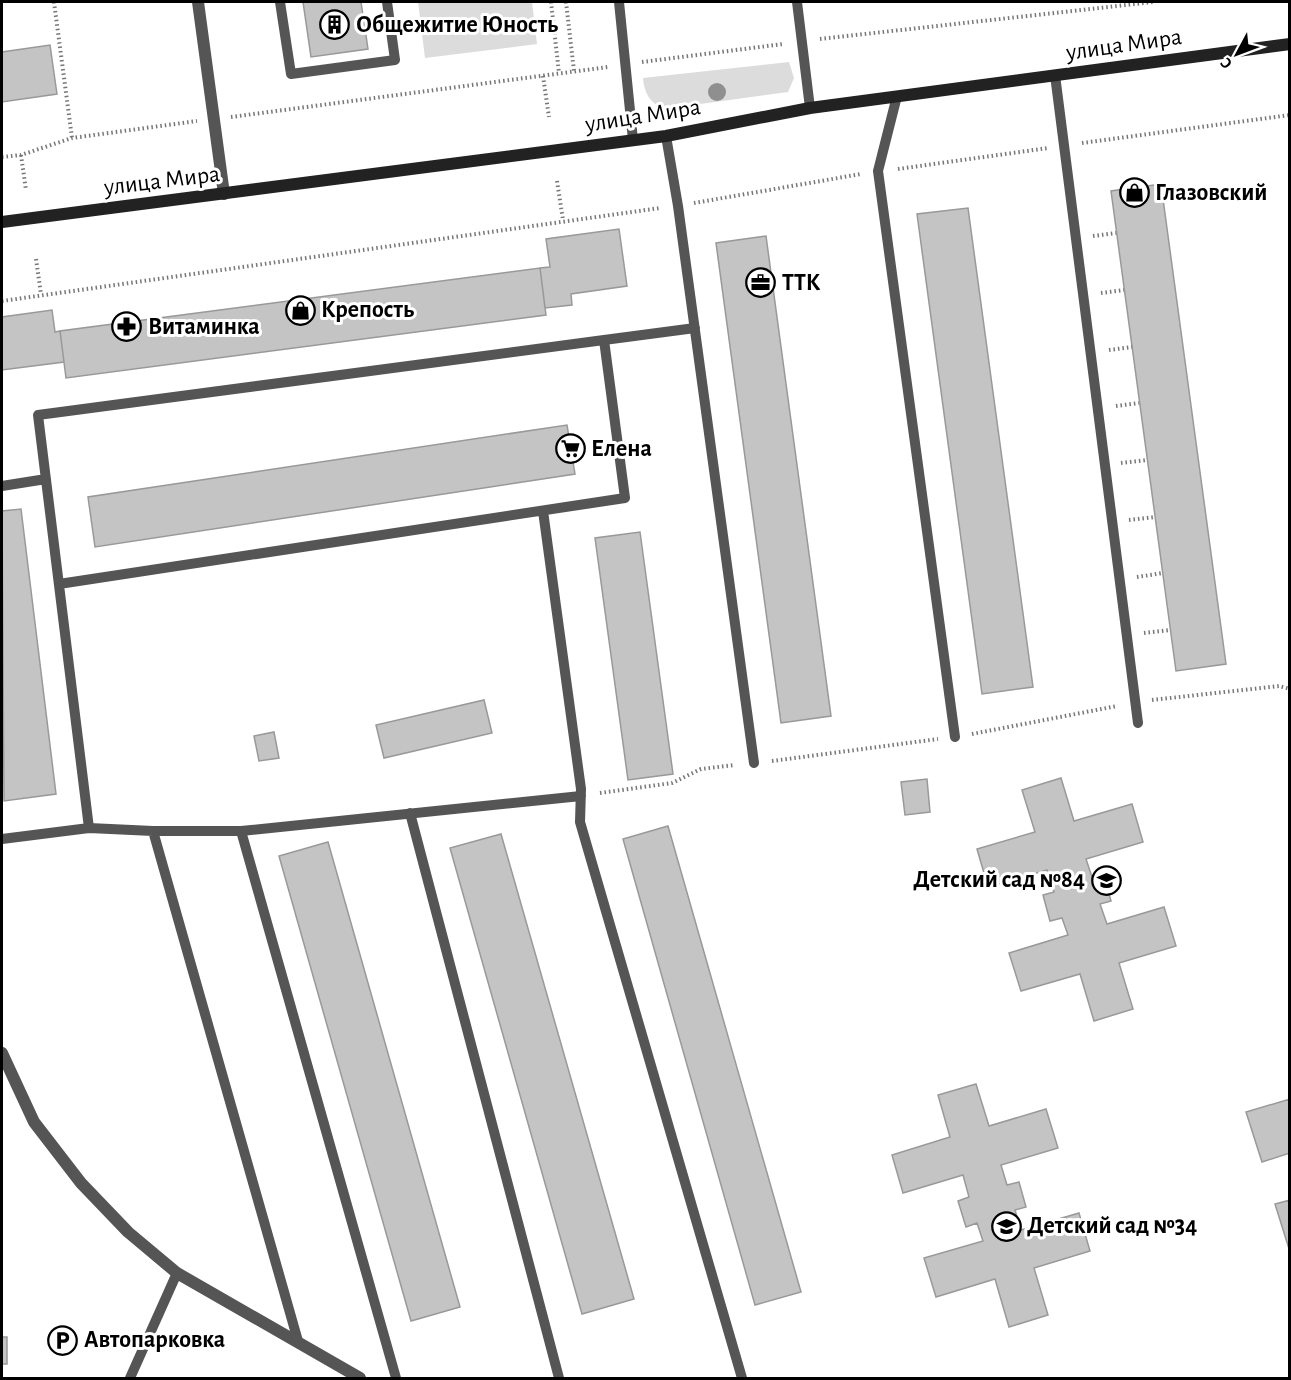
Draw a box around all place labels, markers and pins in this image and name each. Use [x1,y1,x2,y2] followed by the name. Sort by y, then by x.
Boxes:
[319,9,351,41] building icon: Общежитие Юность
[356,13,558,37] place label: Общежитие Юность
[1118,177,1150,209] shop icon: Глазовский
[1155,181,1267,205] place label: Глазовский
[745,267,777,299] office icon: ТТК
[782,271,821,295] place label: ТТК
[284,294,316,326] shop icon: Крепость
[321,298,414,322] place label: Крепость
[111,311,143,343] pharmacy icon: Витаминка
[148,315,260,339] place label: Витаминка
[554,433,586,465] supermarket icon: Елена
[591,437,652,461] place label: Елена
[1090,864,1122,896] school or university icon: Детский сад №84
[913,868,1085,892] place label: Детский сад №84
[990,1210,1022,1242] school or university icon: Детский сад №34
[1027,1214,1197,1238] place label: Детский сад №34
[47,1324,79,1356] parking icon: Автопарковка
[84,1328,225,1352] place label: Автопарковка

